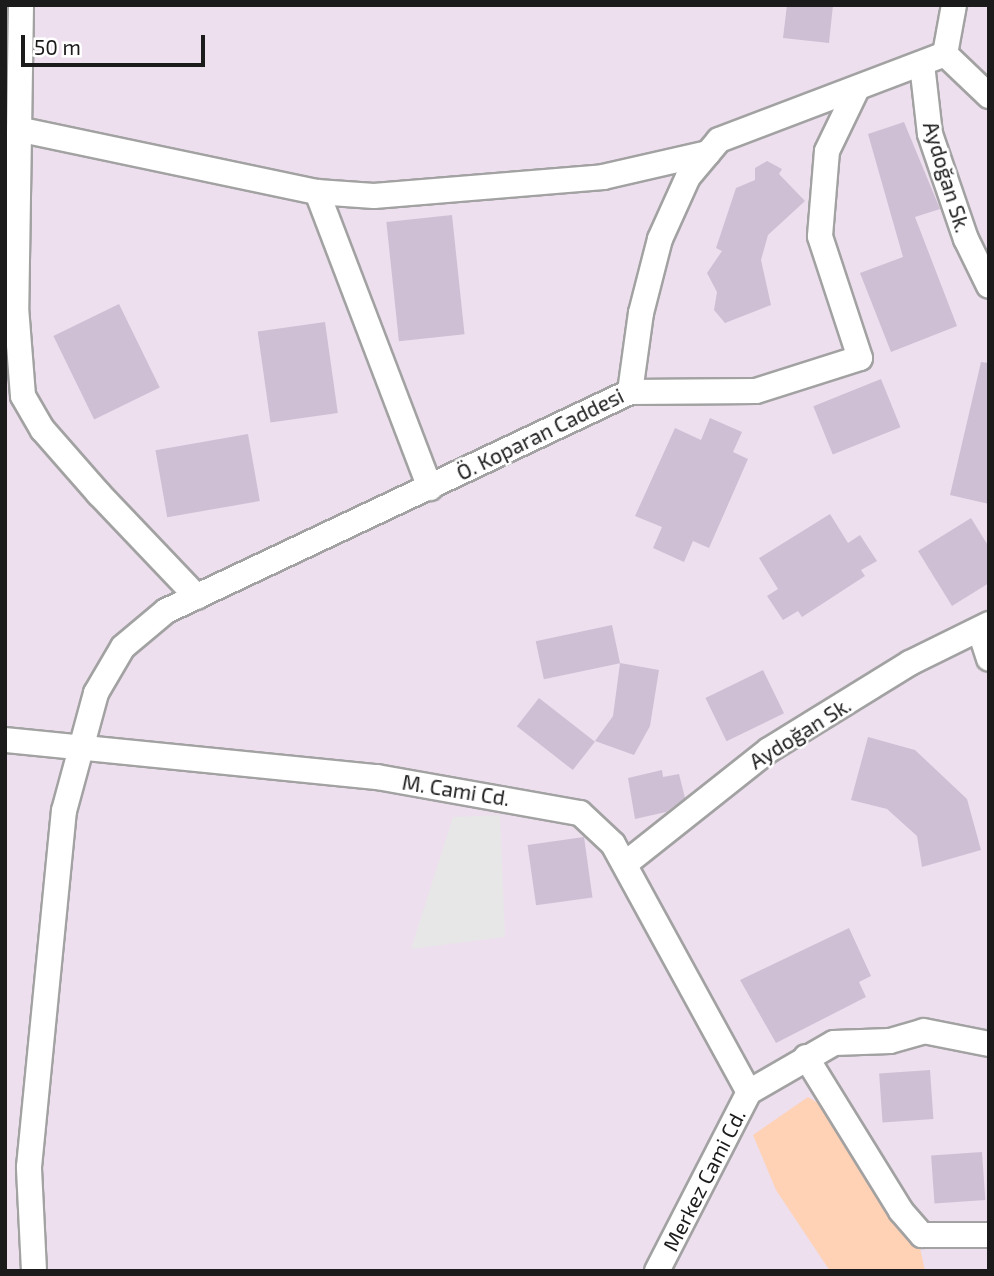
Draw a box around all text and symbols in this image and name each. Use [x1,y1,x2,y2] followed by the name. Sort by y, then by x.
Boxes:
[24,21,208,65] scale bar
[34,34,81,59] text: 50 m
[918,118,976,236] street label: Aydoğan Sk.
[452,383,628,485] street label: Ö. Koparan Caddesi
[745,692,855,774] street label: Aydoğan Sk.
[400,769,512,811] street label: M. Cami Cd.
[657,1105,751,1255] street label: Merkez Cami Cd.

